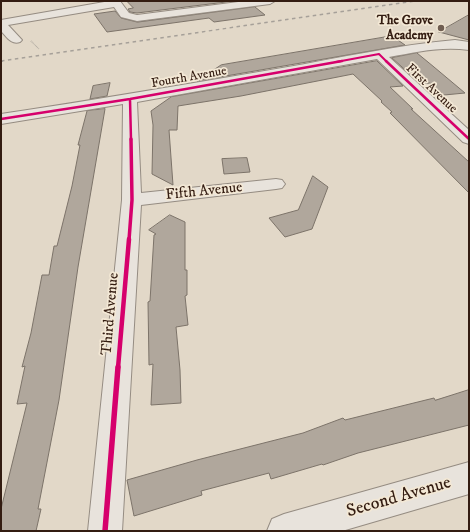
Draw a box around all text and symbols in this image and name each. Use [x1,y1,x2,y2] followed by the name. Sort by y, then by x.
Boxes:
[377,13,433,44] place label: The Grove Academy
[436,23,446,33] marker: The Grove Academy
[402,61,460,117] street label: First Avenue
[150,64,228,92] street label: Fourth Avenue
[165,179,243,205] street label: Fifth Avenue
[98,272,124,356] street label: Third Avenue
[344,473,454,523] street label: Second Avenue

